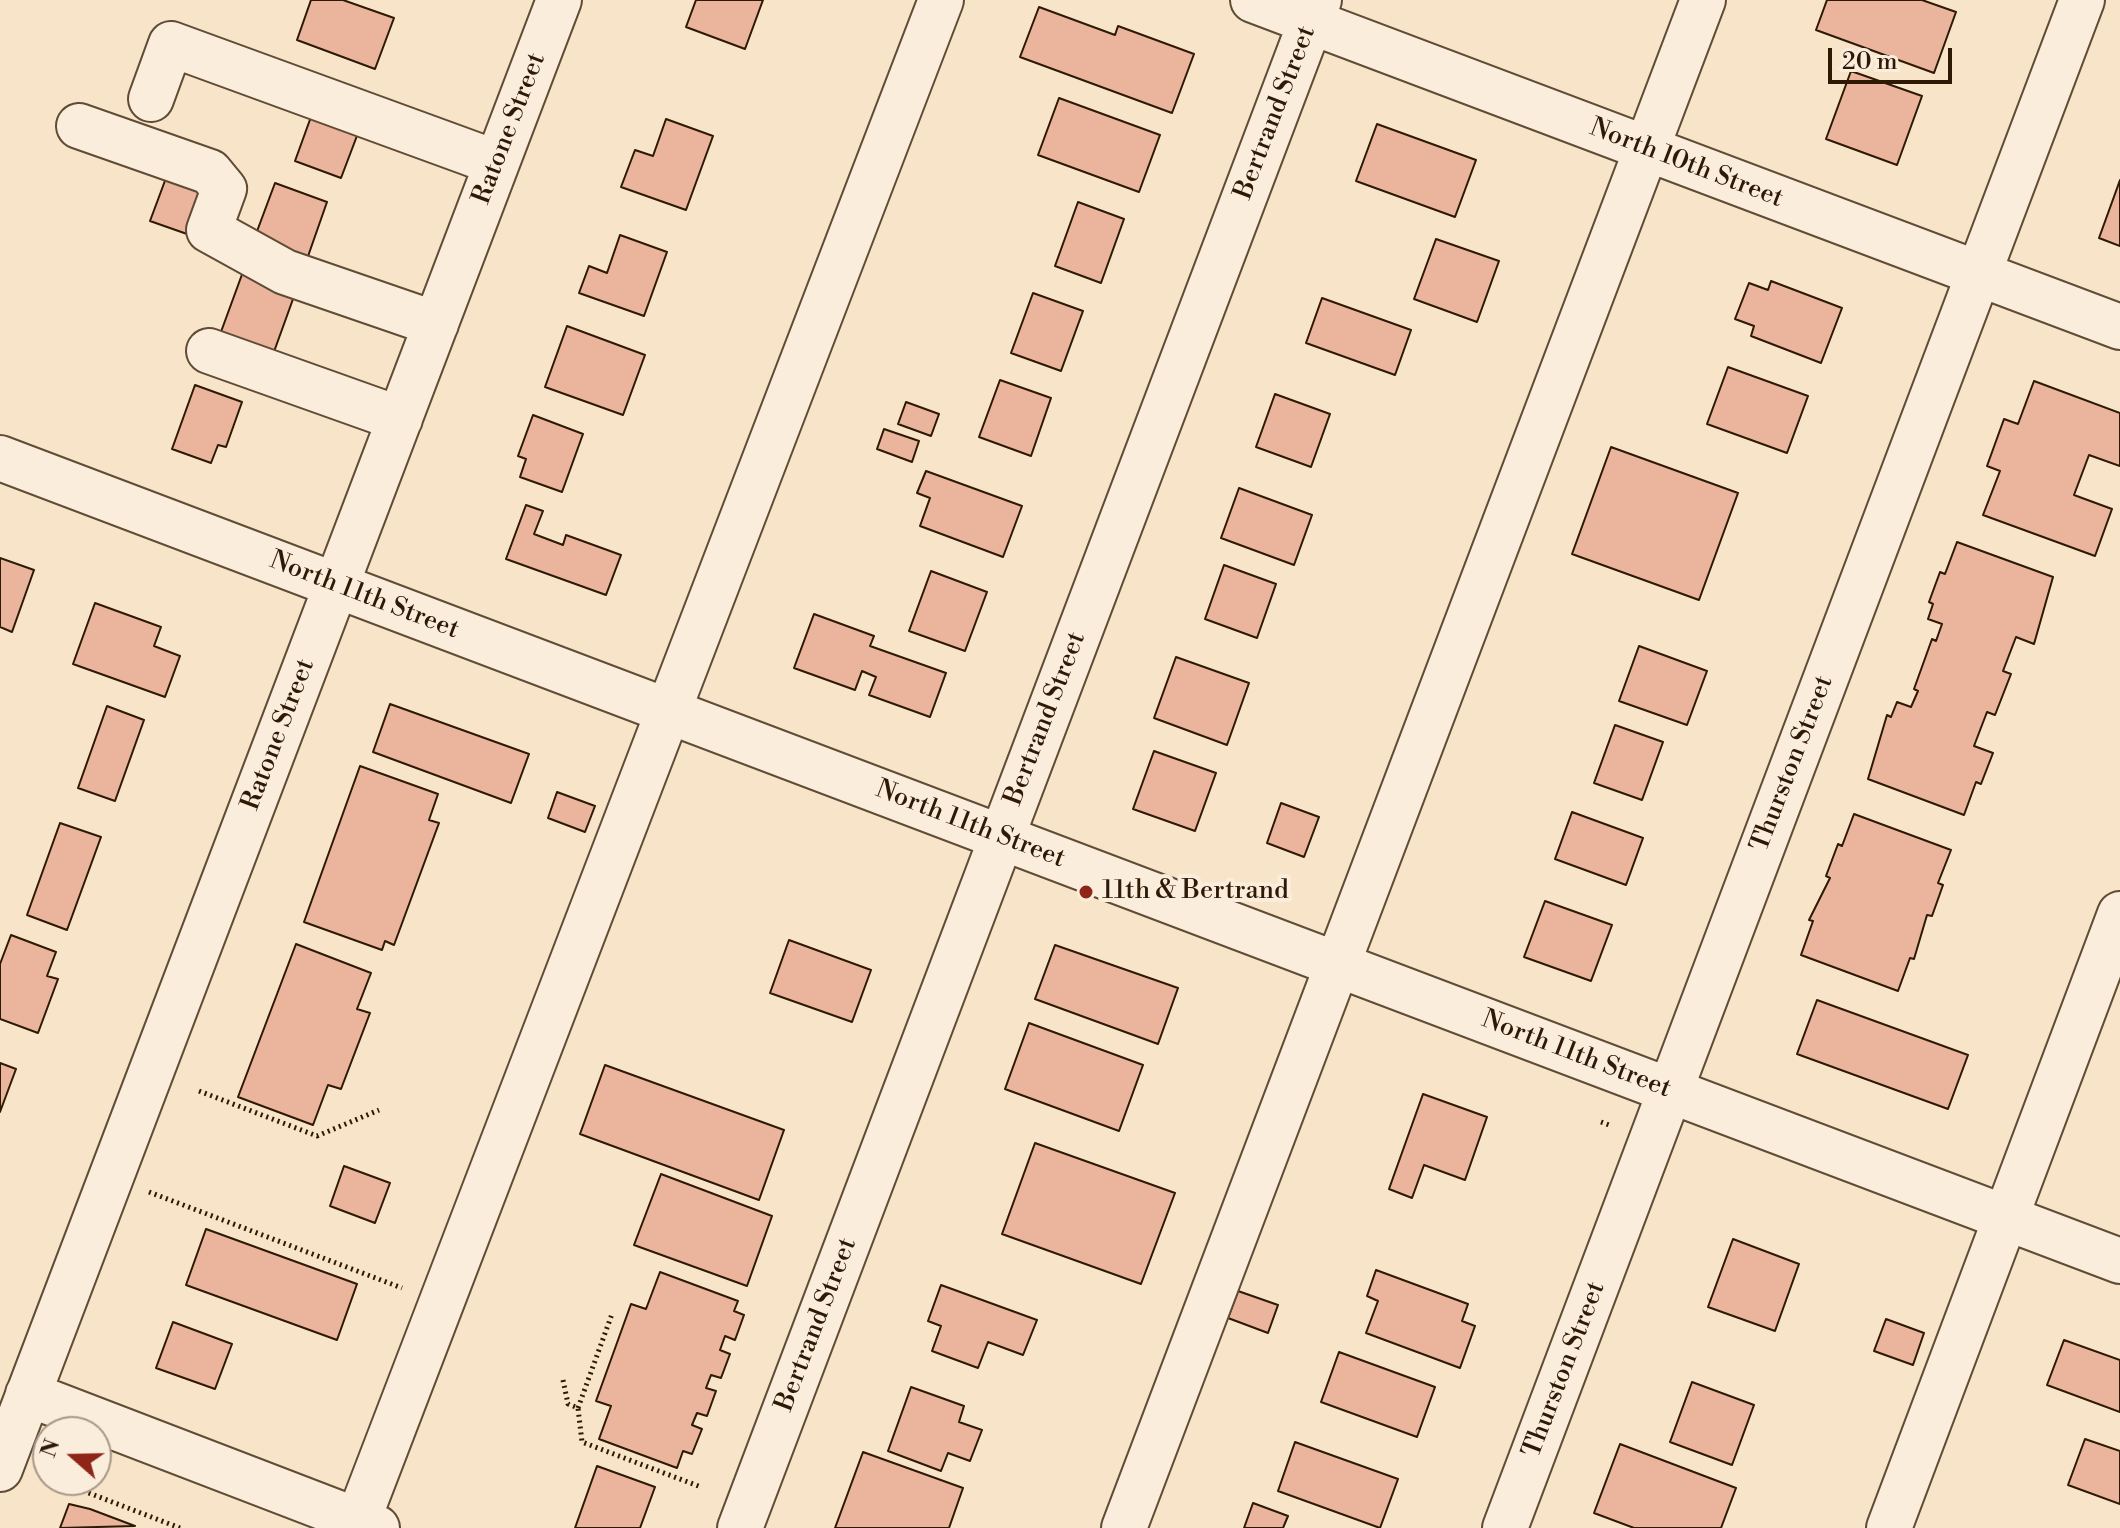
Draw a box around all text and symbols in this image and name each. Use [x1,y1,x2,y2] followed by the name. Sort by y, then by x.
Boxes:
[1229,22,1323,204] street label: Bertrand Street
[1832,32,1956,82] scale bar
[1842,47,1898,77] text: 20 m
[467,49,553,209] street label: Ratone Street
[1585,113,1787,215] street label: North 10th Street
[265,546,463,646] street label: North 11th Street
[999,628,1093,810] street label: Bertrand Street
[236,655,322,815] street label: Ratone Street
[1745,672,1841,856] street label: Thurston Street
[871,775,1069,875] street label: North 11th Street
[1102,876,1289,908] place label: 11th & Bertrand
[1077,883,1095,901] marker: 11th & Bertrand
[1477,1005,1675,1105] street label: North 11th Street
[770,1234,864,1416] street label: Bertrand Street
[1517,1278,1613,1462] street label: Thurston Street
[32,1416,112,1496] north arrow
[35,1436,67,1461] text: N

